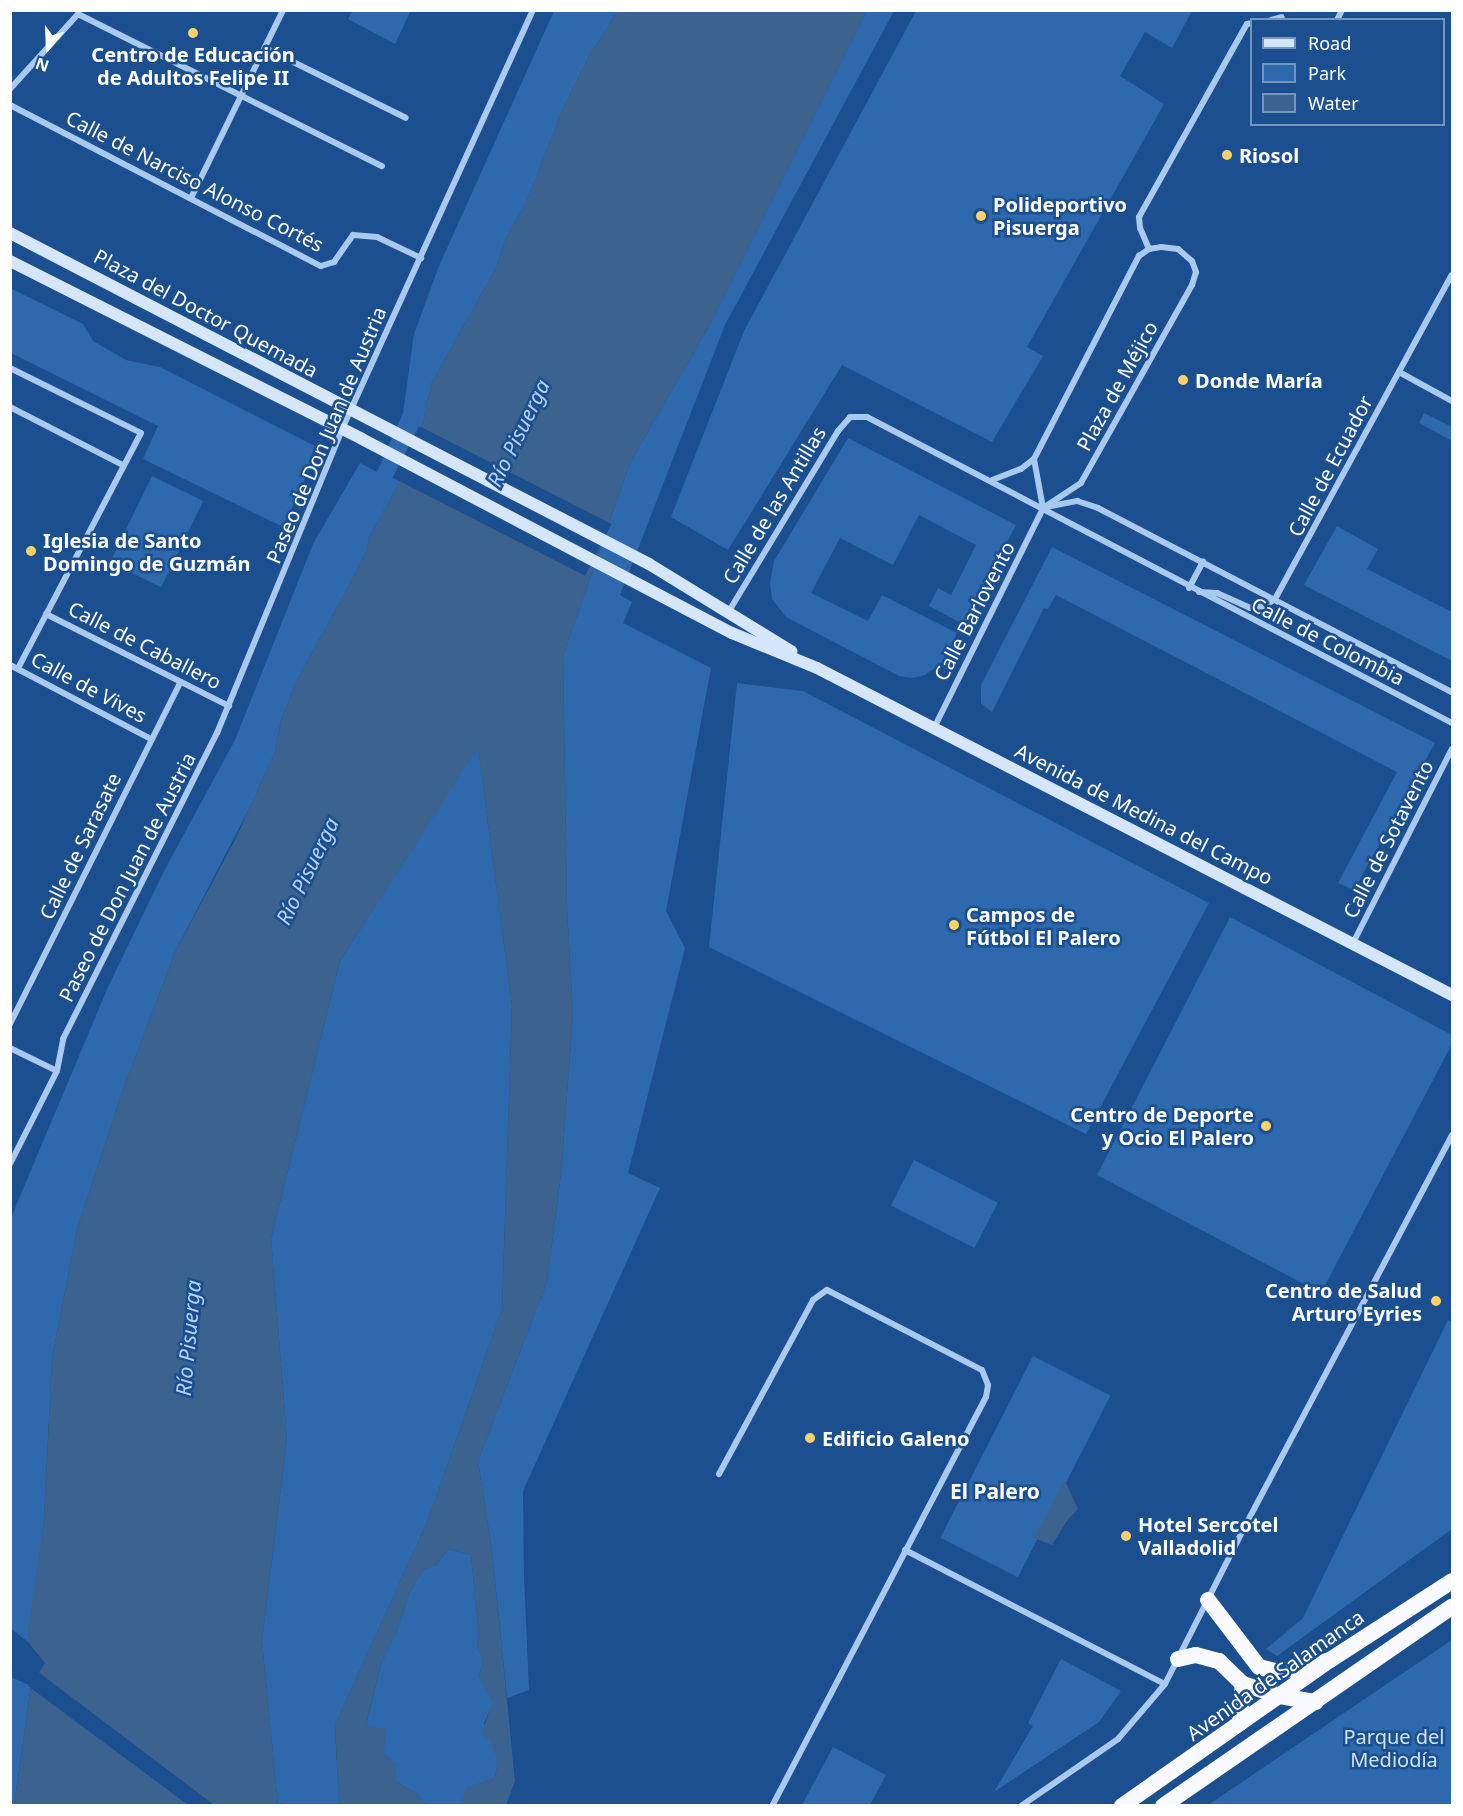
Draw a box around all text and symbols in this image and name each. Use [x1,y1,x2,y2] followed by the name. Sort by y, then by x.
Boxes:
[18,18,78,78] north arrow
[1250,18,1445,126] legend
[186,26,200,40] marker: Centro de Educación de Adultos Felipe II
[1308,31,1351,55] text: Road
[91,42,295,89] place label: Centro de Educación de Adultos Felipe II
[32,53,52,78] text: N
[1308,61,1346,85] text: Park
[1308,91,1359,115] text: Water
[62,105,328,257] street label: Calle de Narciso Alonso Cortés
[1239,143,1299,167] place label: Riosol
[1220,148,1234,162] marker: Riosol
[993,192,1127,239] place label: Polideportivo Pisuerga
[974,209,988,223] marker: Polideportivo Pisuerga
[90,244,322,382] street label: Plaza del Doctor Quemada
[261,303,391,567] street label: Paseo de Don Juan de Austria
[1071,317,1163,455] street label: Plaza de Méjico
[1195,368,1323,392] place label: Donde María
[1176,373,1190,387] marker: Donde María
[481,375,555,491] water label: Río Pisuerga
[1283,391,1377,541] street label: Calle de Ecuador
[718,422,830,588] street label: Calle de las Antillas
[43,528,251,575] place label: Iglesia de Santo Domingo de Guzmán
[929,537,1019,685] street label: Calle Barlovento
[24,544,38,558] marker: Iglesia de Santo Domingo de Guzmán
[1247,592,1409,690] street label: Calle de Colombia
[65,596,225,694] street label: Calle de Caballero
[27,646,151,728] street label: Calle de Vives
[1011,738,1277,890] street label: Avenida de Medina del Campo
[54,748,200,1006] street label: Paseo de Don Juan de Austria
[1338,756,1438,922] street label: Calle de Sotavento
[34,769,126,923] street label: Calle de Sarasate
[270,813,344,929] water label: Río Pisuerga
[966,902,1121,949] place label: Campos de Fútbol El Palero
[947,918,961,932] marker: Campos de Fútbol El Palero
[1070,1102,1254,1149] place label: Centro de Deporte y Ocio El Palero
[1259,1119,1273,1133] marker: Centro de Deporte y Ocio El Palero
[1265,1278,1422,1325] place label: Centro de Salud Arturo Eyries
[170,1279,206,1397] water label: Río Pisuerga
[1427,1292,1445,1310] marker: Centro de Salud Arturo Eyries
[822,1426,969,1450] place label: Edificio Galeno
[803,1431,817,1445] marker: Edificio Galeno
[950,1478,1040,1504] district label: El Palero
[1138,1512,1278,1559] place label: Hotel Sercotel Valladolid
[1119,1529,1133,1543] marker: Hotel Sercotel Valladolid
[1182,1605,1368,1745] street label: Avenida de Salamanca
[1343,1725,1445,1772] park label: Parque del Mediodía

